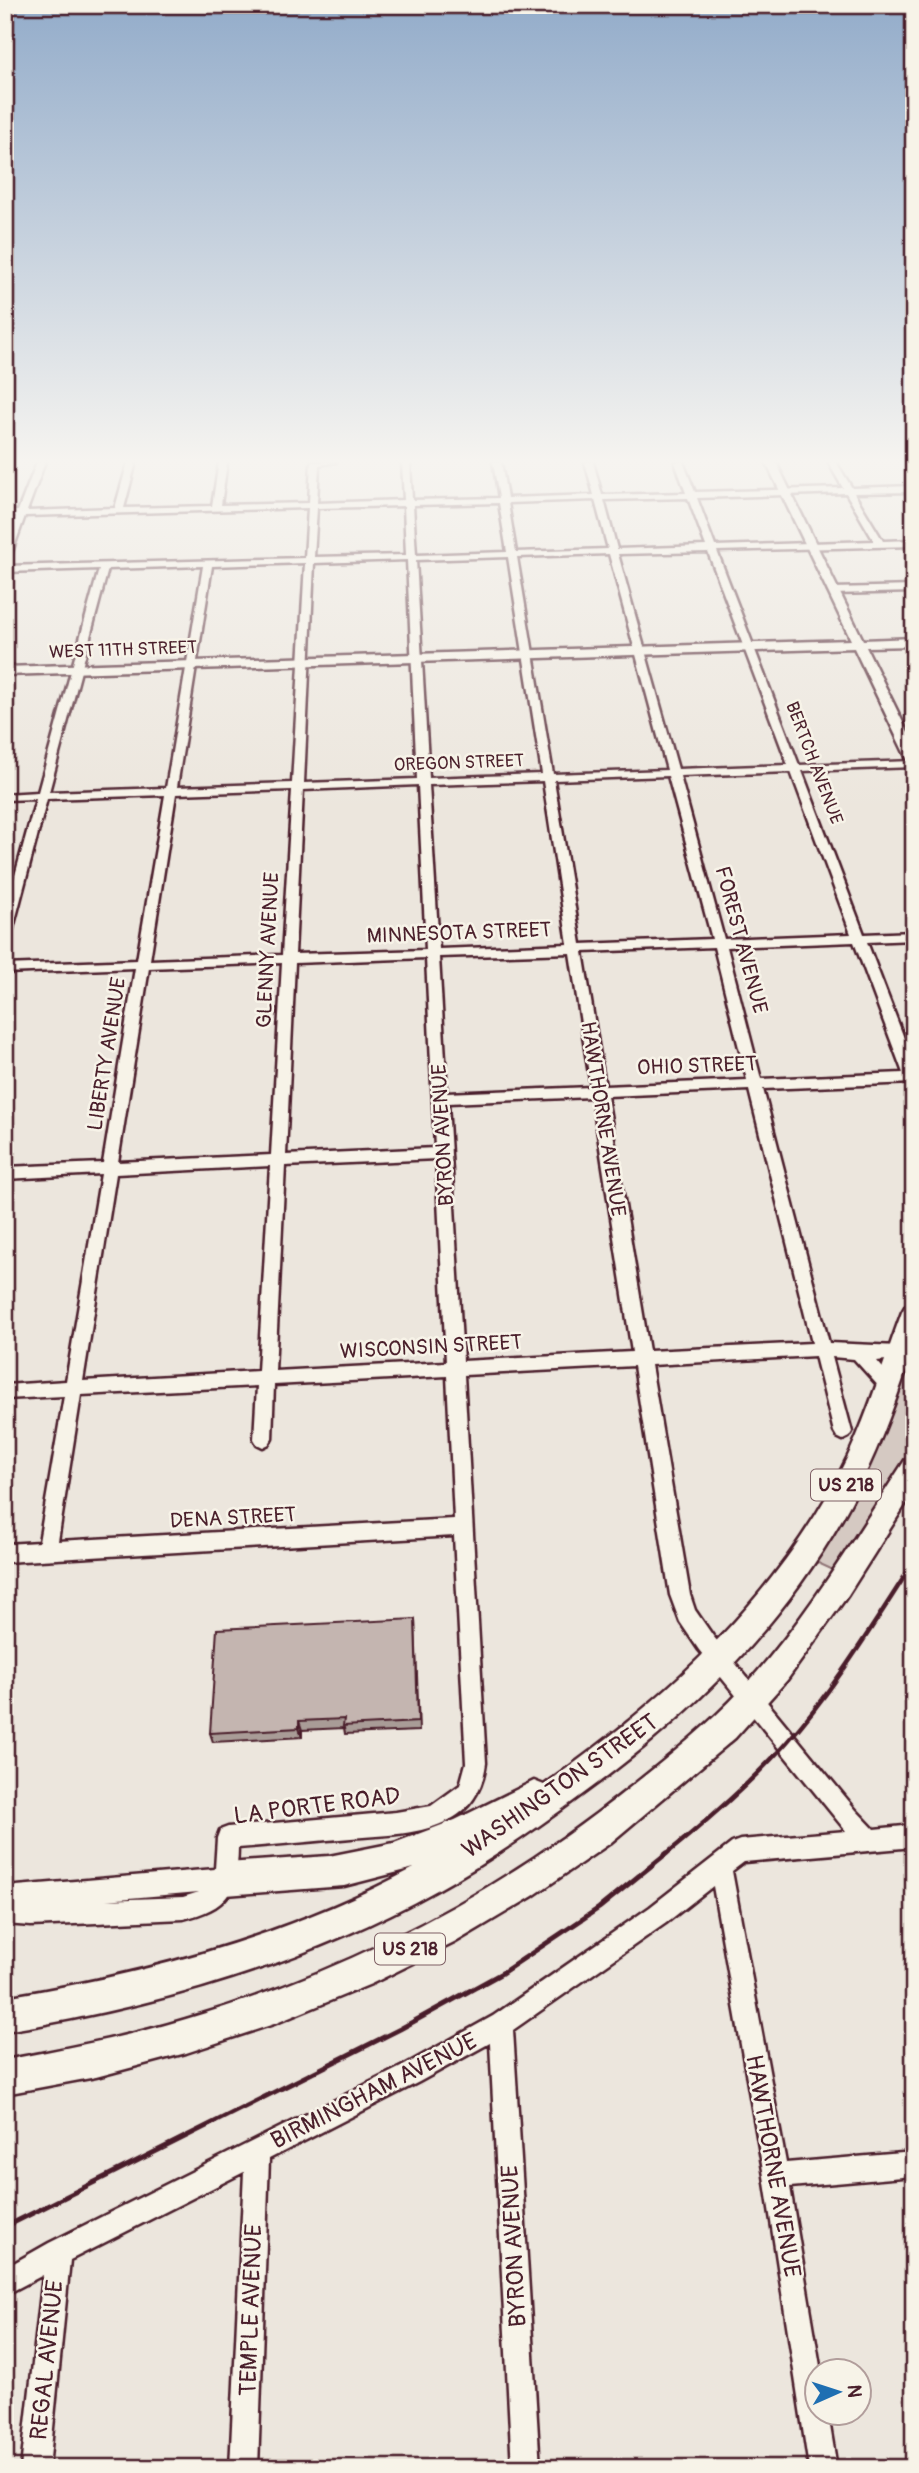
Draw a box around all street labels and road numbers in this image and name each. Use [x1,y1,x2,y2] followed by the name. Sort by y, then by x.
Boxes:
[49,636,197,664] street label: WEST 11TH STREET
[780,698,848,828] street label: BERTCH AVENUE
[394,749,525,777] street label: OREGON STREET
[708,863,774,1017] street label: FOREST AVENUE
[250,871,286,1029] street label: GLENNY AVENUE
[366,916,552,950] street label: MINNESOTA STREET
[82,975,132,1133] street label: LIBERTY AVENUE
[574,1019,632,1219] street label: HAWTHORNE AVENUE
[637,1050,758,1082] street label: OHIO STREET
[426,1063,460,1207] street label: BYRON AVENUE
[339,1329,523,1365] street label: WISCONSIN STREET
[811,1470,881,1500] road number: US 218
[169,1501,297,1535] street label: DENA STREET
[457,1708,663,1864] street label: WASHINGTON STREET
[232,1781,402,1831] street label: LA PORTE ROAD
[375,1934,445,1965] road number: US 218
[266,2026,482,2156] street label: BIRMINGHAM AVENUE
[739,2052,807,2280] street label: HAWTHORNE AVENUE
[495,2164,533,2328] street label: BYRON AVENUE
[234,2224,268,2396] street label: TEMPLE AVENUE
[24,2278,70,2442] street label: REGAL AVENUE

